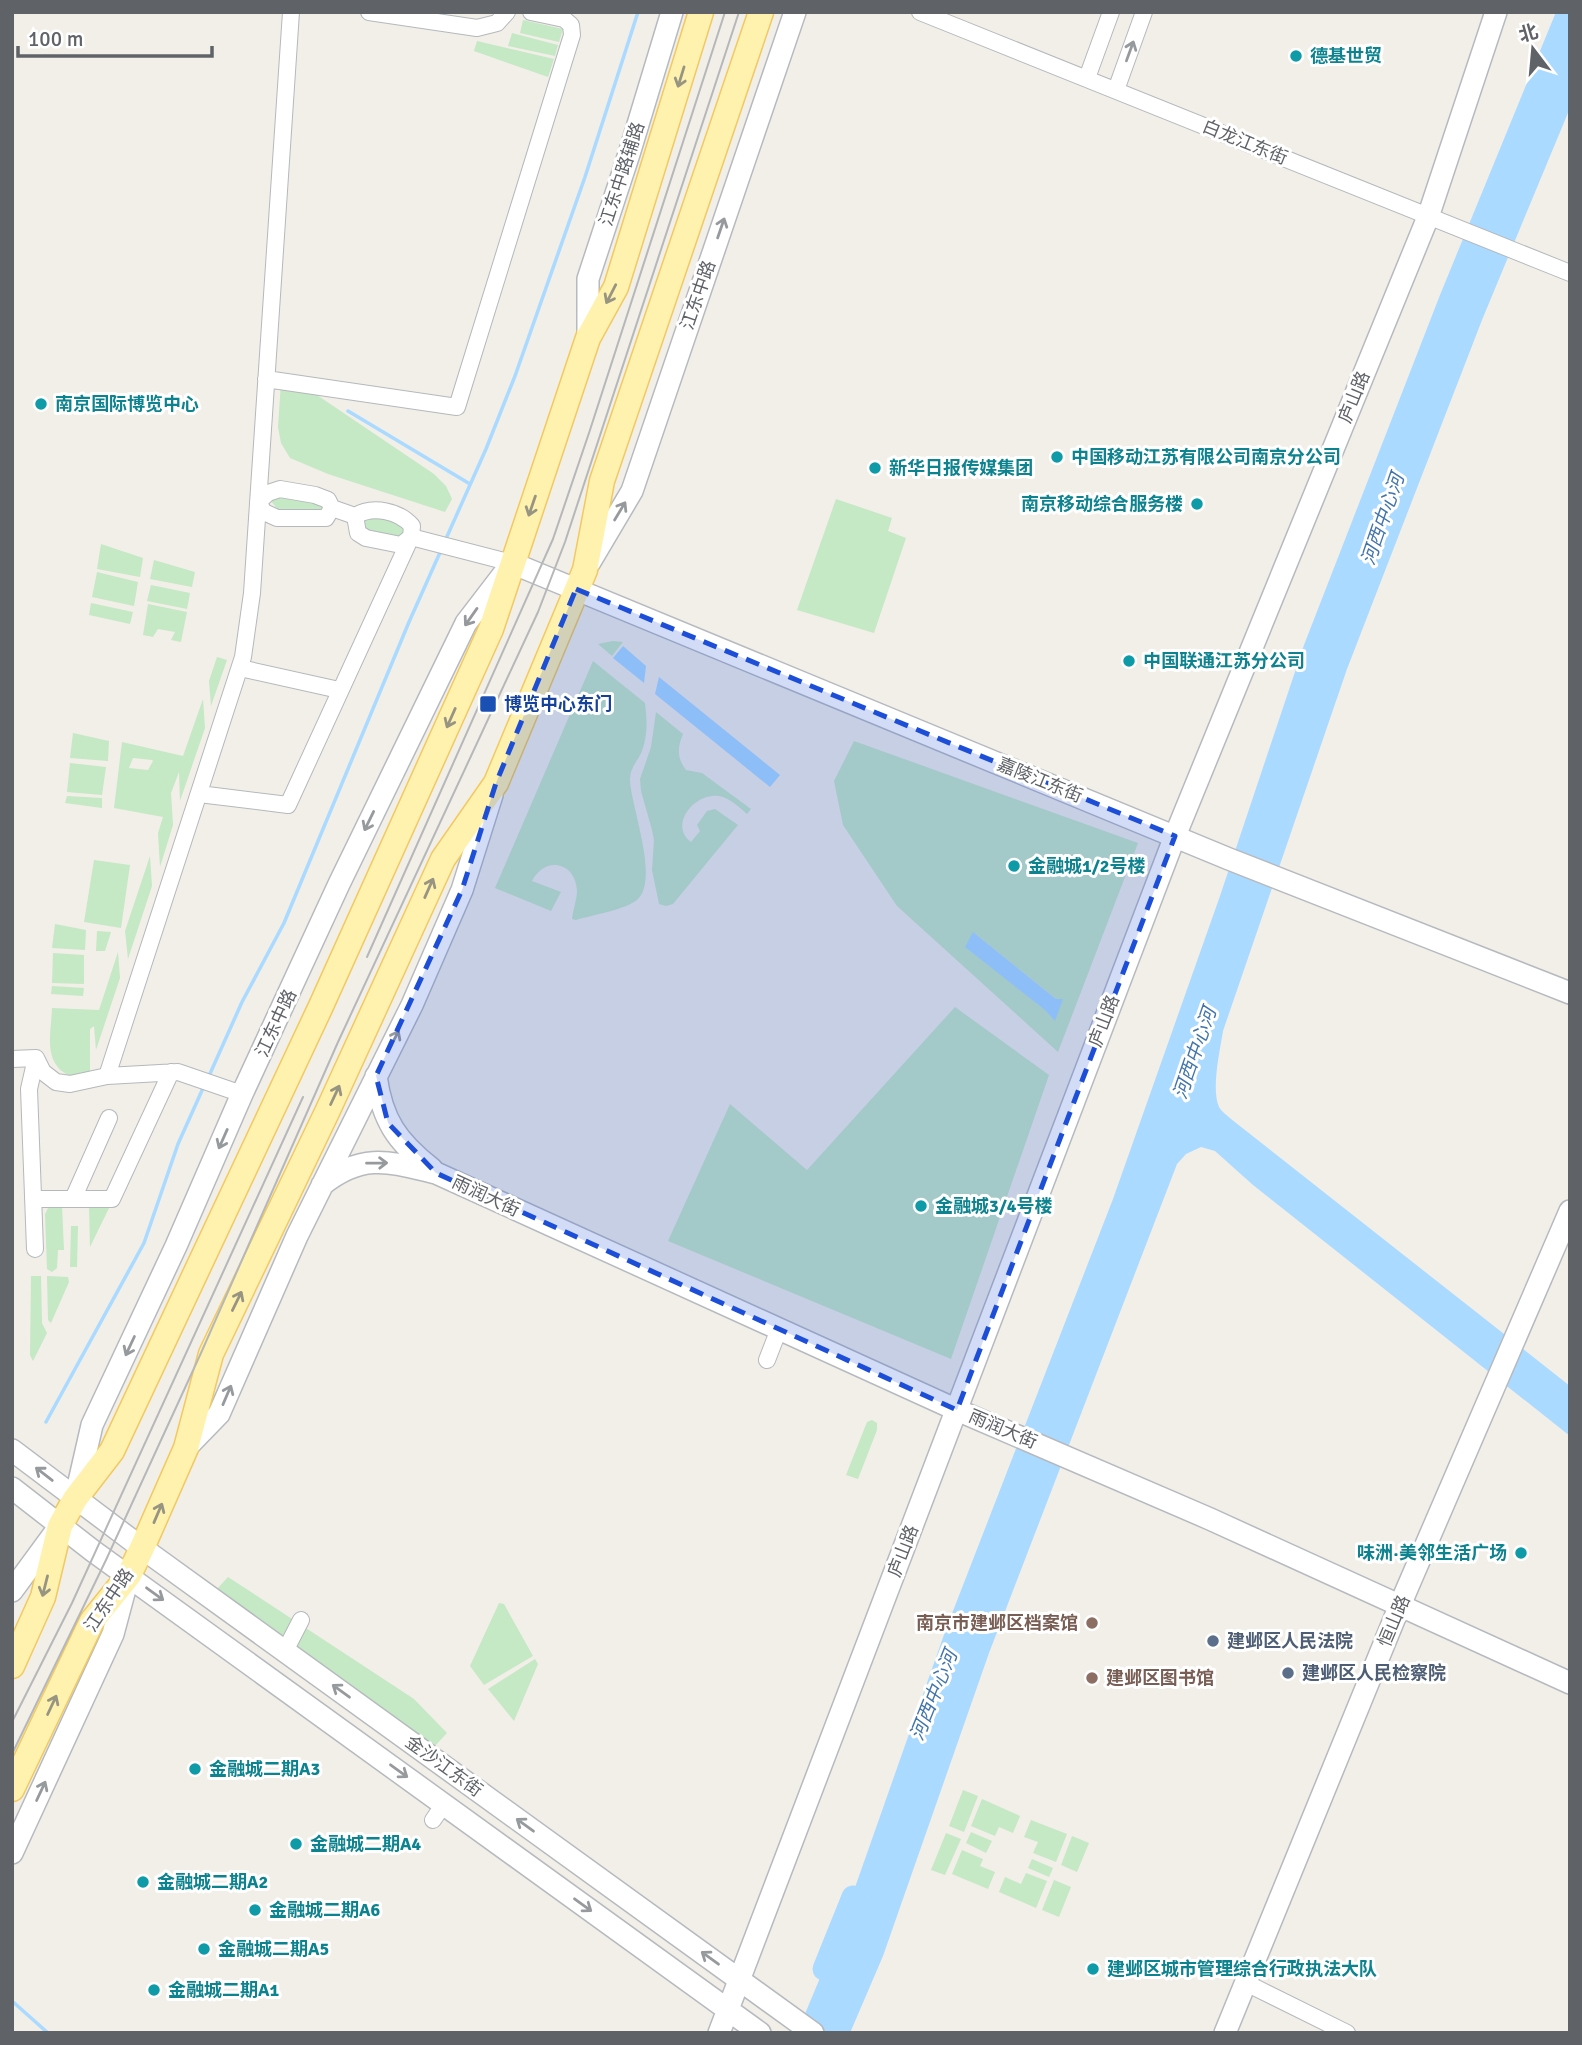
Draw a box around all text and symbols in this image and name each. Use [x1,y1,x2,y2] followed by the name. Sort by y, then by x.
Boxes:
[18,14,212,58] scale bar
[1498,14,1568,84] north arrow
[1516,19,1541,48] text: 北
[28,26,83,52] text: 100 m
[1125,40,1137,62] one-way arrow
[1310,45,1382,67] place label: 德基世贸
[1288,48,1304,64] marker: 德基世贸
[674,66,686,88] one-way arrow
[1199,115,1291,169] street label: 白龙江东街
[595,119,649,229] street label: 江东中路辅路
[716,218,728,240] one-way arrow
[676,257,720,333] street label: 江东中路
[604,283,618,304] one-way arrow
[1334,368,1374,426] street label: 庐山路
[55,393,199,415] place label: 南京国际博览中心
[33,396,49,412] marker: 南京国际博览中心
[1071,446,1341,468] place label: 中国移动江苏有限公司南京分公司
[1049,449,1065,465] marker: 中国移动江苏有限公司南京分公司
[889,457,1033,479] place label: 新华日报传媒集团
[867,460,883,476] marker: 新华日报传媒集团
[1356,467,1411,568] water label: 河西中心河
[1021,493,1183,515] place label: 南京移动综合服务楼
[525,495,537,517] one-way arrow
[1189,496,1205,512] marker: 南京移动综合服务楼
[613,502,627,522] one-way arrow
[464,607,478,626] one-way arrow
[1143,650,1305,672] place label: 中国联通江苏分公司
[1121,653,1137,669] marker: 中国联通江苏分公司
[504,693,612,715] place label: 博览中心东门
[478,694,498,714] marker: 博览中心东门
[444,707,457,729] one-way arrow
[994,753,1086,807] street label: 嘉陵江东街
[362,810,376,831] one-way arrow
[1028,855,1146,877] place label: 金融城1/2号楼
[1006,858,1022,874] marker: 金融城1/2号楼
[424,878,437,899] one-way arrow
[251,986,301,1060] street label: 江东中路
[1084,992,1124,1050] street label: 庐山路
[1168,1001,1223,1102] water label: 河西中心河
[388,1030,402,1051] one-way arrow
[329,1085,342,1107] one-way arrow
[216,1127,229,1149] one-way arrow
[365,1156,388,1170] one-way arrow
[449,1171,523,1221] street label: 雨润大街
[935,1195,1053,1217] place label: 金融城3/4号楼
[913,1198,929,1214] marker: 金融城3/4号楼
[230,1291,244,1312] one-way arrow
[122,1335,136,1356] one-way arrow
[221,1385,234,1407] one-way arrow
[966,1405,1040,1453] street label: 雨润大街
[35,1467,53,1482] one-way arrow
[152,1503,165,1524] one-way arrow
[883,1522,923,1580] street label: 庐山路
[1357,1542,1507,1564] place label: 味洲·美邻生活广场
[1513,1545,1529,1561] marker: 味洲·美邻生活广场
[80,1564,138,1636] street label: 江东中路
[38,1574,51,1597] one-way arrow
[145,1587,164,1601] one-way arrow
[1373,1592,1415,1650] street label: 恒山路
[916,1612,1078,1634] place label: 南京市建邺区档案馆
[1084,1615,1100,1631] marker: 南京市建邺区档案馆
[1227,1630,1353,1652] place label: 建邺区人民法院
[1205,1633,1221,1649] marker: 建邺区人民法院
[905,1643,964,1744] water label: 河西中心河
[1302,1662,1446,1684] place label: 建邺区人民检察院
[1280,1665,1296,1681] marker: 建邺区人民检察院
[1106,1667,1214,1689] place label: 建邺区图书馆
[1084,1670,1100,1686] marker: 建邺区图书馆
[332,1684,351,1699] one-way arrow
[46,1695,59,1716] one-way arrow
[401,1731,487,1801] street label: 金沙江东街
[209,1758,320,1780] place label: 金融城二期A3
[187,1761,203,1777] marker: 金融城二期A3
[389,1764,408,1778] one-way arrow
[35,1781,48,1802] one-way arrow
[516,1817,535,1832] one-way arrow
[310,1833,421,1855] place label: 金融城二期A4
[288,1836,304,1852] marker: 金融城二期A4
[157,1871,268,1893] place label: 金融城二期A2
[135,1874,151,1890] marker: 金融城二期A2
[573,1897,592,1912] one-way arrow
[269,1899,380,1921] place label: 金融城二期A6
[247,1902,263,1918] marker: 金融城二期A6
[218,1938,329,1960] place label: 金融城二期A5
[196,1941,212,1957] marker: 金融城二期A5
[701,1950,720,1965] one-way arrow
[1107,1958,1377,1980] place label: 建邺区城市管理综合行政执法大队
[1085,1961,1101,1977] marker: 建邺区城市管理综合行政执法大队
[168,1979,279,2001] place label: 金融城二期A1
[146,1982,162,1998] marker: 金融城二期A1

